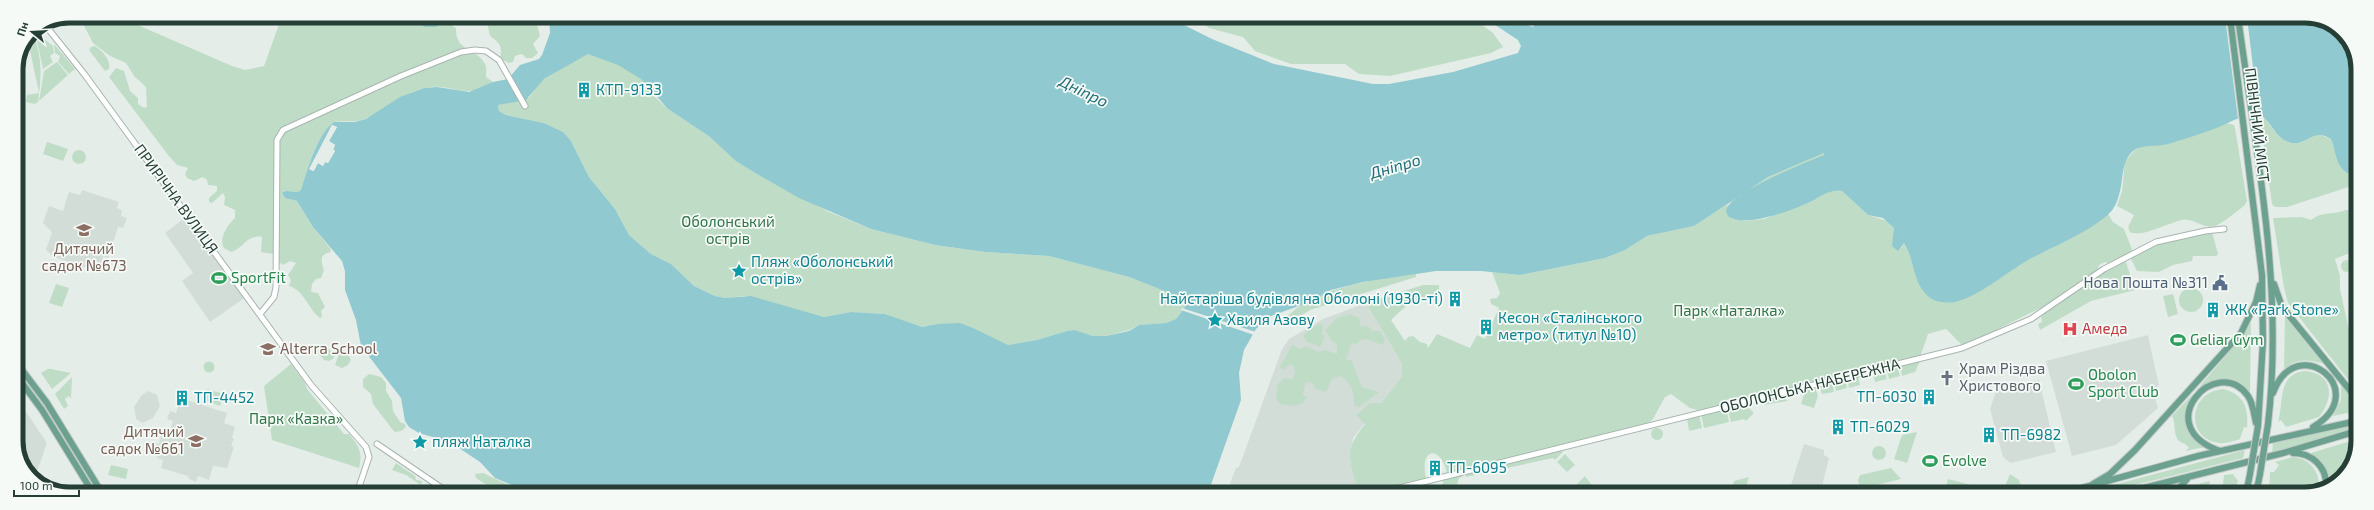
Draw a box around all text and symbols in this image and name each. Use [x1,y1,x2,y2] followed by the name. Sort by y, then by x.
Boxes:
[12,12,52,52] north arrow
[14,20,30,38] text: Пн
[2242,67,2274,183] street label: ПІВНІЧНИЙ МІСТ
[1056,70,1112,110] water label: Дніпро
[596,80,662,98] place label: КТП-9133
[575,81,593,99] building icon: КТП-9133
[131,140,223,257] street label: ПРИРІЧНА ВУЛИЦЯ
[1366,149,1422,182] water label: Дніпро
[681,212,775,247] park label: Оболонський острів
[75,221,93,239] school or university icon: Дитячий садок №673
[42,239,126,274] place label: Дитячий садок №673
[751,252,894,287] place label: Пляж «Оболонський острів»
[730,262,748,280] place icon: Пляж «Оболонський острів»
[231,268,286,286] place label: SportFit
[210,269,228,287] sports icon: SportFit
[2084,273,2208,291] place label: Нова Пошта №311
[2211,274,2229,292] public building icon: Нова Пошта №311
[1160,289,1443,308] place label: Найстаріша будівля на Оболоні (1930-ті)
[1446,290,1464,308] building icon: Найстаріша будівля на Оболоні (1930-ті)
[2225,300,2339,318] place label: ЖК «Park Stone»
[1673,301,1785,319] park label: Парк «Наталка»
[2204,301,2222,319] building icon: ЖК «Park Stone»
[1498,308,1642,344] place label: Кесон «Сталінського метро» (титул №10)
[1227,310,1315,329] place label: Хвиля Азову
[1206,311,1224,329] place icon: Хвиля Азову
[1477,318,1495,336] building icon: Кесон «Сталінського метро» (титул №10)
[2082,319,2128,337] place label: Амеда
[2061,320,2079,338] hospital icon: Амеда
[2190,330,2263,348] place label: Geliar Gym
[2169,331,2187,349] sports icon: Geliar Gym
[280,339,378,357] place label: Alterra School
[259,340,277,358] school or university icon: Alterra School
[1718,354,1902,416] street label: ОБОЛОНСЬКА НАБЕРЕЖНА
[1959,359,2045,394] place label: Храм Різдва Христового
[2088,365,2159,400] place label: Obolon Sport Club
[1938,369,1956,387] church icon: Храм Різдва Христового
[2067,375,2085,393] sports icon: Obolon Sport Club
[1857,387,1917,405] place label: ТП-6030
[194,388,254,406] place label: ТП-4452
[1920,388,1938,406] building icon: ТП-6030
[173,389,191,407] building icon: ТП-4452
[249,409,343,427] park label: Парк «Казка»
[1850,417,1910,435] place label: ТП-6029
[1829,418,1847,436] building icon: ТП-6029
[100,422,184,457] place label: Дитячий садок №661
[2001,425,2061,443] place label: ТП-6982
[1980,426,1998,444] building icon: ТП-6982
[187,432,205,450] school or university icon: Дитячий садок №661
[432,432,531,450] place label: пляж Наталка
[411,433,429,451] place icon: пляж Наталка
[1942,451,1987,469] place label: Evolve
[1921,452,1939,470] sports icon: Evolve
[1447,458,1507,476] place label: ТП-6095
[1426,459,1444,477] building icon: ТП-6095
[14,472,79,498] scale bar
[20,478,52,492] text: 100 m

